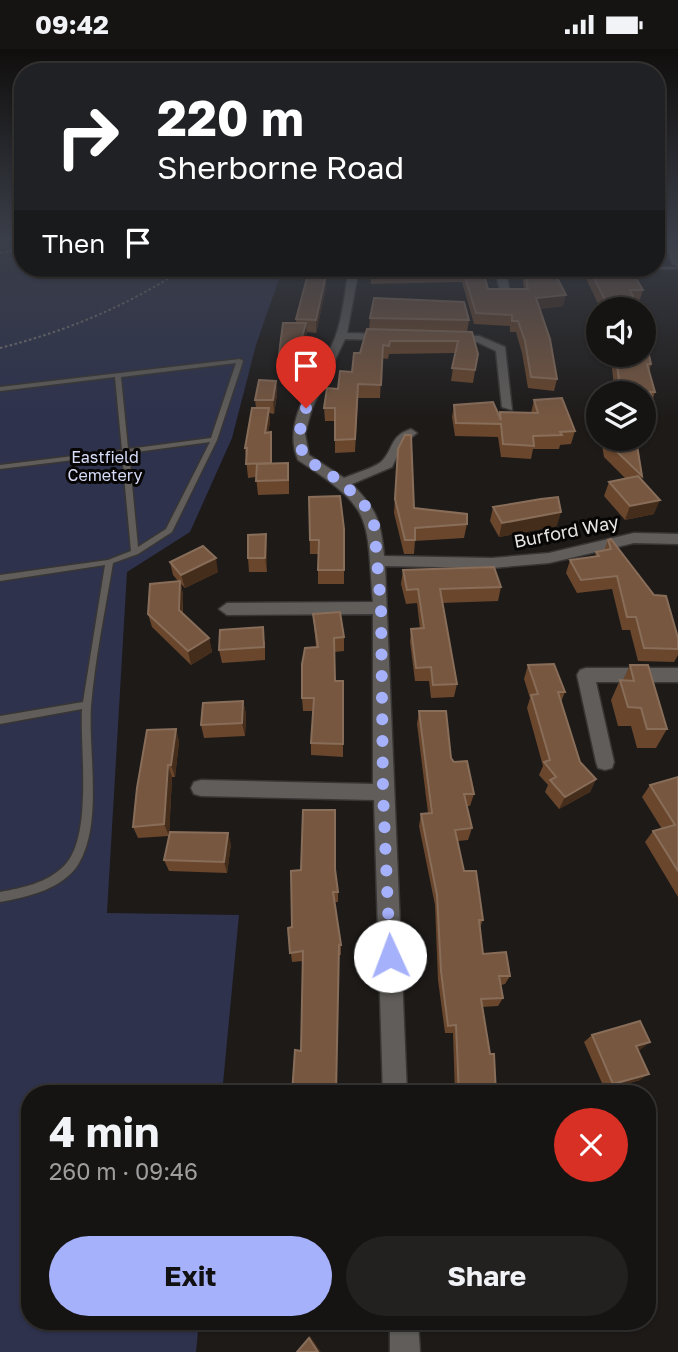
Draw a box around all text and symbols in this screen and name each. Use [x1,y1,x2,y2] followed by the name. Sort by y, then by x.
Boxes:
[35,9,109,40] text: 09:42
[157,88,304,147] text: 220 m
[42,91,133,182] icon: right
[157,148,404,186] text: Sherborne Road
[119,224,157,262] icon: arrive
[42,228,105,259] text: Then
[586,297,656,451] map controls
[586,297,656,367] button: sound
[276,336,336,408] pin
[287,347,325,385] icon: arrive
[586,381,656,451] button: layers
[68,447,143,485] park label: Eastfield Cemetery
[512,510,620,552] street label: Burford Way
[353,919,427,993] position arrow
[49,1106,159,1156] text: 4 min
[554,1108,628,1182] button: close
[49,1157,198,1185] text: 260 m · 09:46
[49,1236,332,1316] button: Exit
[346,1236,628,1316] button: Share

